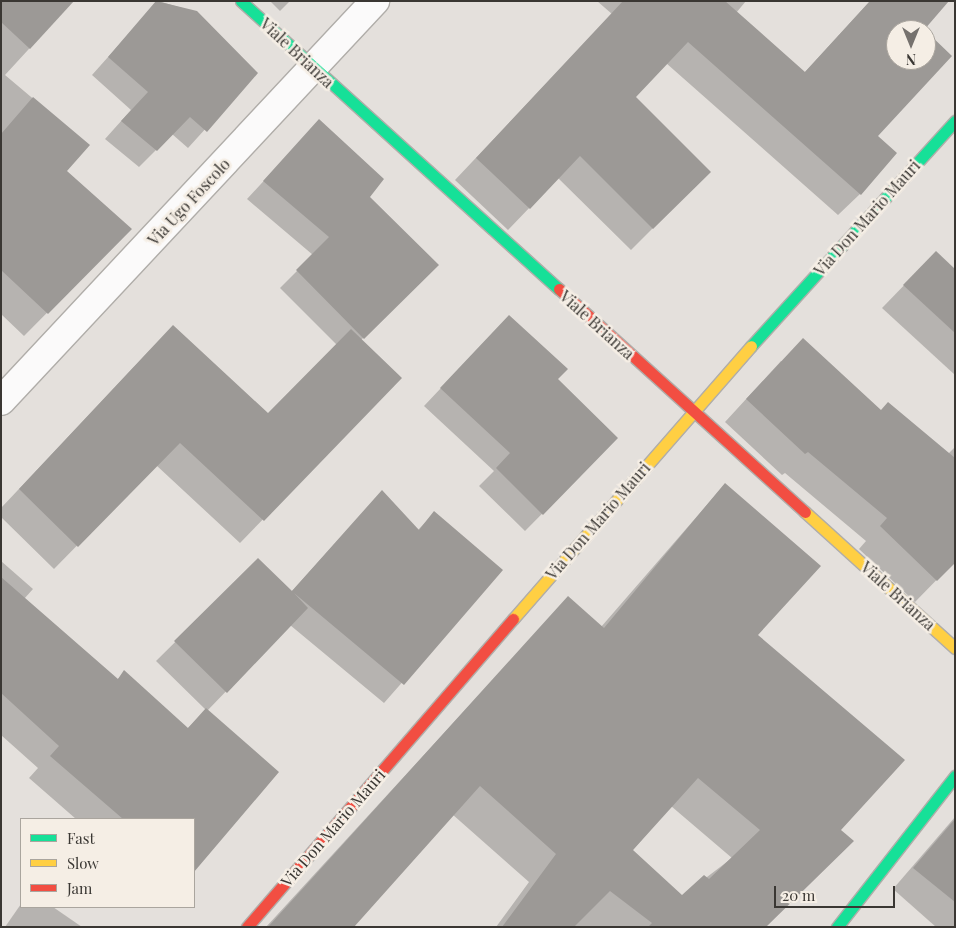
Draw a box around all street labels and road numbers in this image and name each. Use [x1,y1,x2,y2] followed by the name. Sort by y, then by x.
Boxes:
[256,14,338,92] street label: Viale Brianza
[144,154,234,250] street label: Via Ugo Foscolo
[810,156,924,280] street label: Via Don Mario Mauri
[556,287,638,363] street label: Viale Brianza
[542,458,654,584] street label: Via Don Mario Mauri
[857,558,939,634] street label: Viale Brianza
[277,765,389,891] street label: Via Don Mario Mauri

